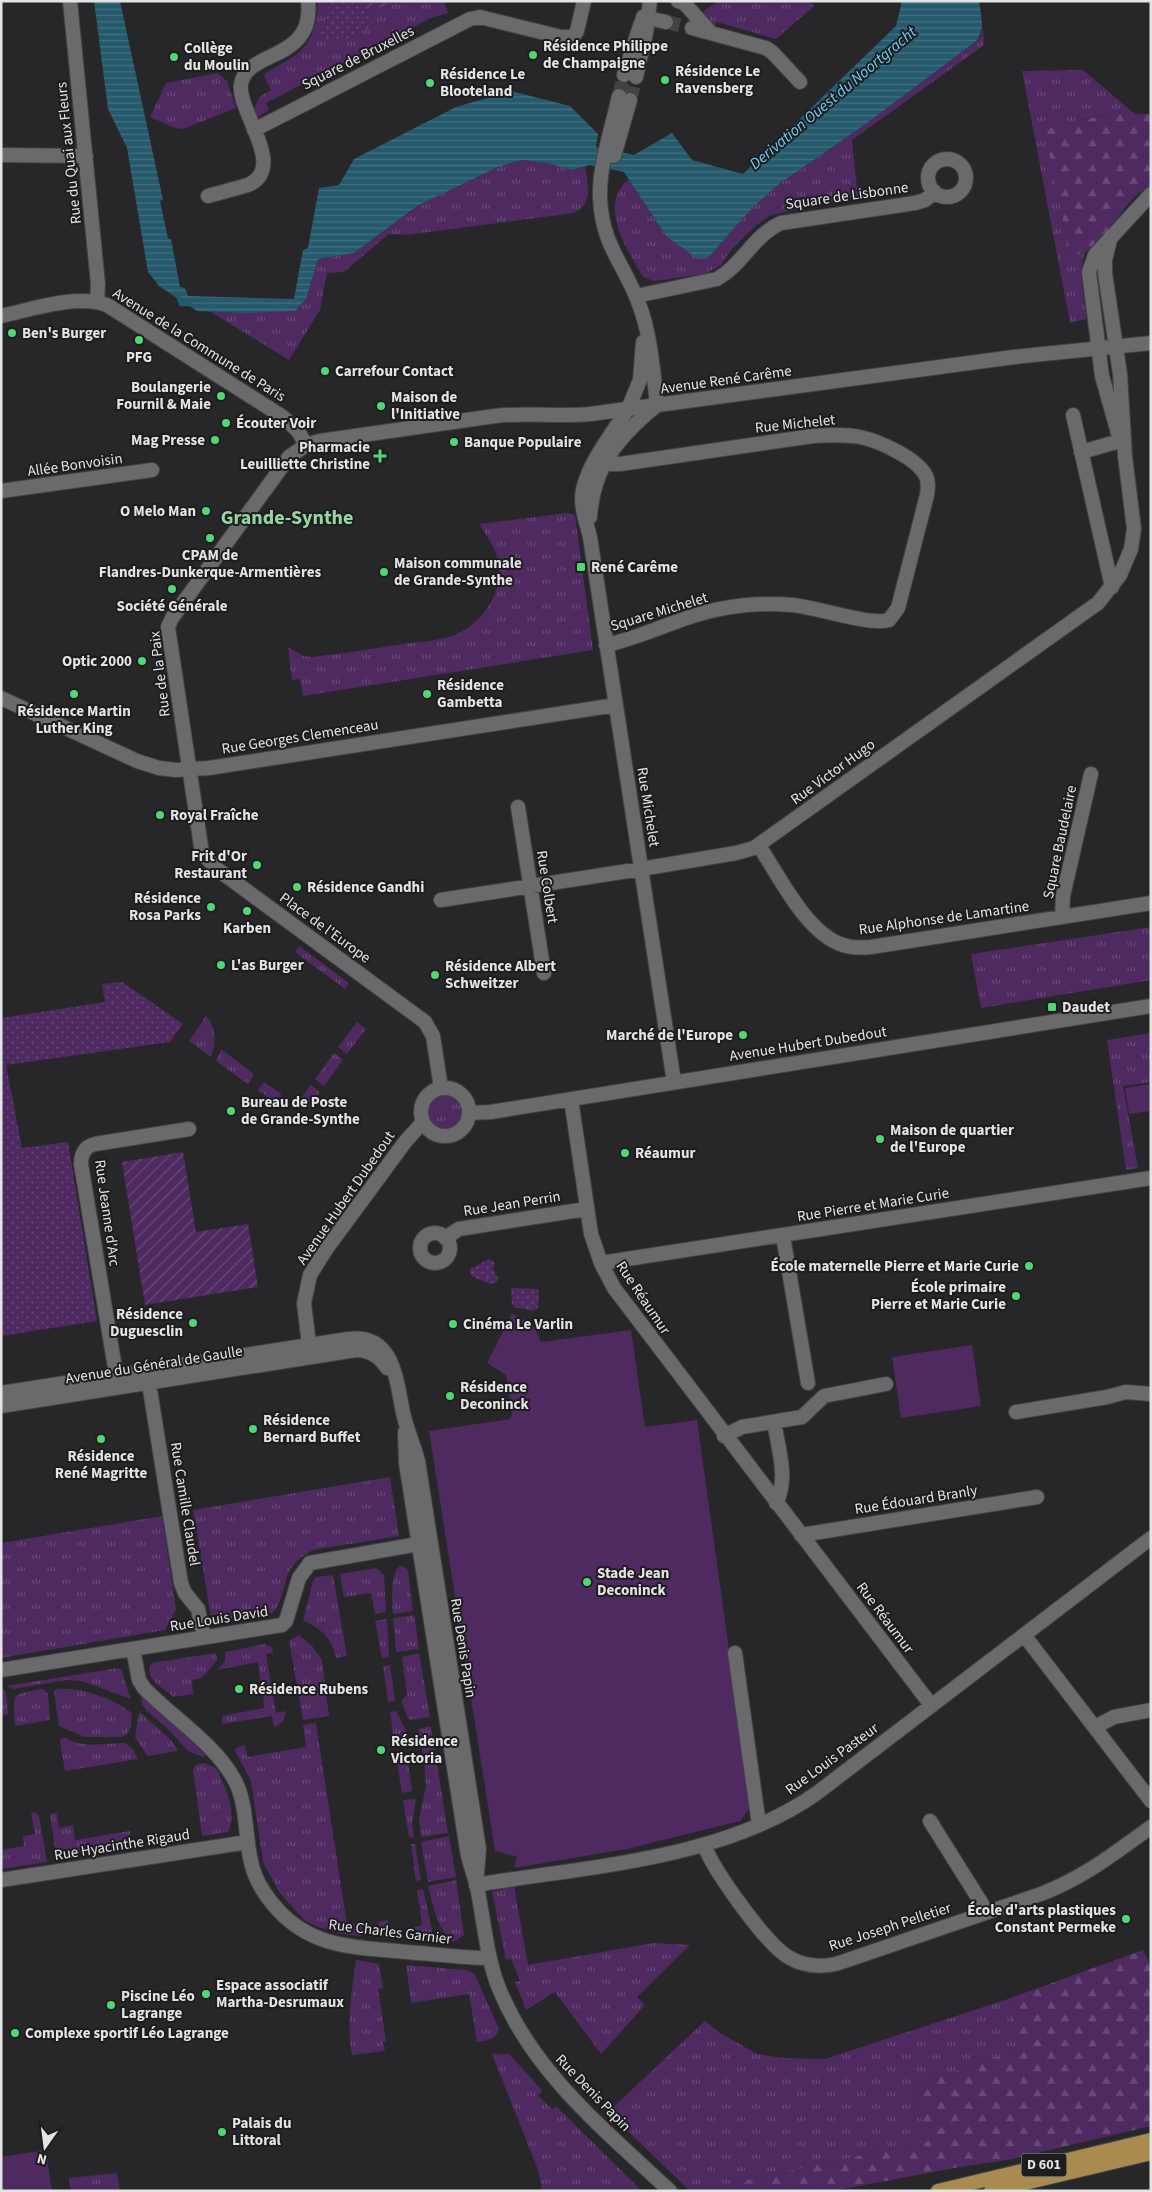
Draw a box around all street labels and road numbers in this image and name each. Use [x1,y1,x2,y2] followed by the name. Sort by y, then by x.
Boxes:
[298,21,418,95] street label: Square de Bruxelles
[51,81,87,225] street label: Rue du Quai aux Fleurs
[784,177,910,215] street label: Square de Lisbonne
[109,283,289,407] street label: Avenue de la Commune de Paris
[659,360,793,400] street label: Avenue René Carême
[754,409,836,439] street label: Rue Michelet
[26,448,124,482] street label: Allée Bonvoisin
[608,587,710,637] street label: Square Michelet
[144,630,176,718] street label: Rue de la Paix
[220,714,380,760] street label: Rue Georges Clemenceau
[786,734,880,810] street label: Rue Victor Hugo
[631,766,665,848] street label: Rue Michelet
[1038,783,1082,901] street label: Square Baudelaire
[531,849,563,925] street label: Rue Colbert
[275,888,375,968] street label: Place de l'Europe
[857,896,1031,940] street label: Rue Alphonse de Lamartine
[728,1021,888,1067] street label: Avenue Hubert Dubedout
[292,1127,400,1269] street label: Avenue Hubert Dubedout
[89,1158,125,1268] street label: Rue Jeanne d'Arc
[796,1183,950,1227] street label: Rue Pierre et Marie Curie
[462,1186,562,1222] street label: Rue Jean Perrin
[611,1257,676,1339] street label: Rue Réaumur
[64,1341,244,1389] street label: Avenue du Général de Gaulle
[165,1441,205,1568] street label: Rue Camille Claudel
[853,1480,979,1520] street label: Rue Édouard Branly
[851,1578,919,1659] street label: Rue Réaumur
[445,1597,481,1699] street label: Rue Denis Papin
[168,1601,270,1637] street label: Rue Louis David
[781,1718,884,1800] street label: Rue Louis Pasteur
[53,1824,191,1866] street label: Rue Hyacinthe Rigaud
[826,1897,955,1957] street label: Rue Joseph Pelletier
[327,1914,453,1950] street label: Rue Charles Garnier
[550,2050,636,2136] street label: Rue Denis Papin
[1022,2154,1066,2176] road number: D 601

